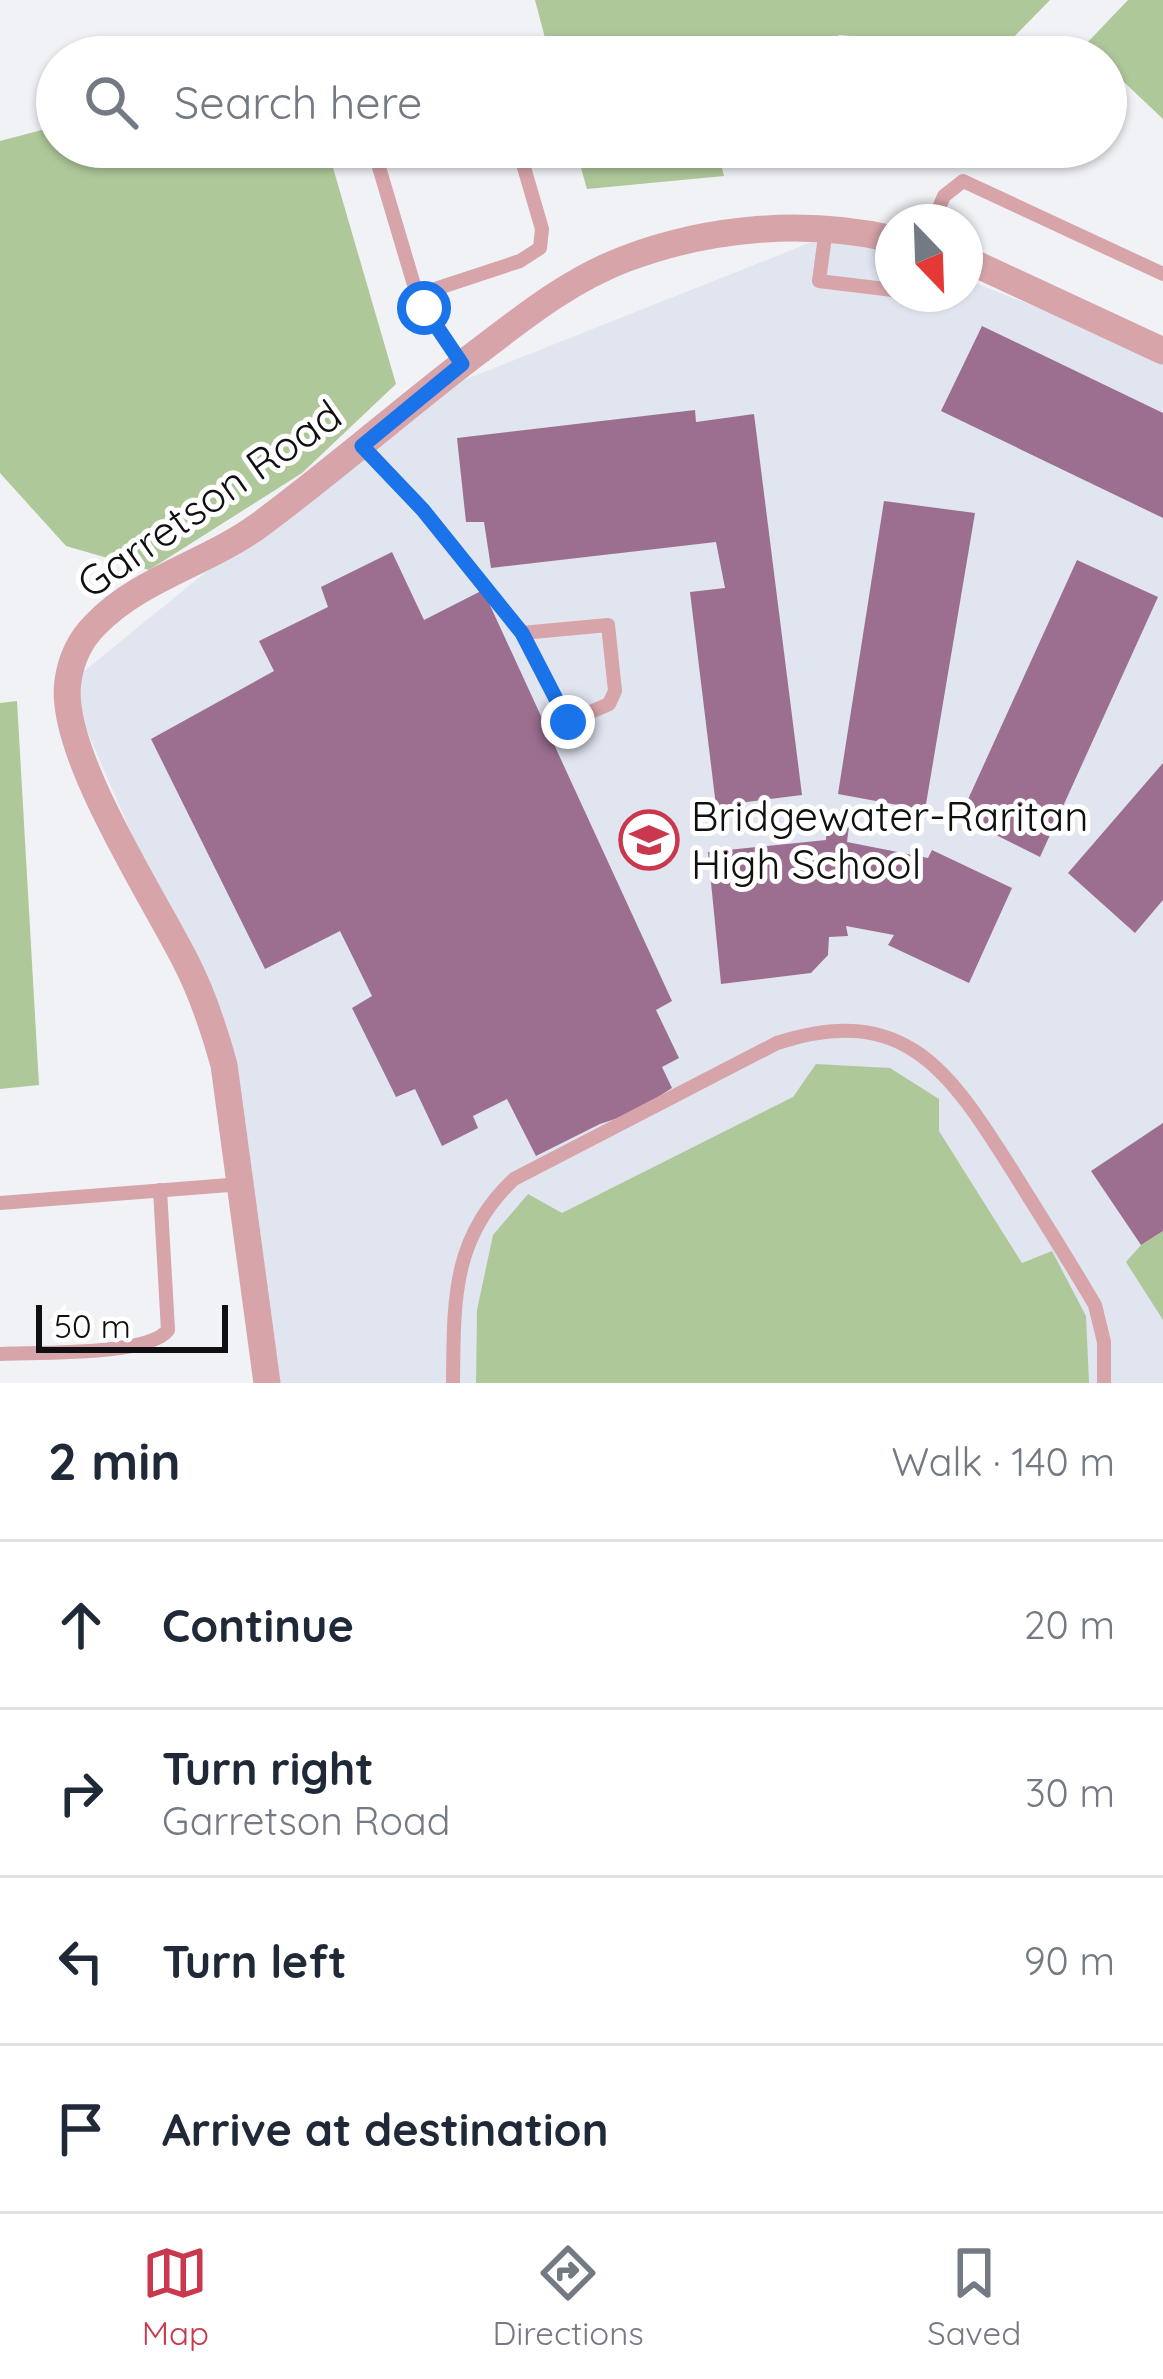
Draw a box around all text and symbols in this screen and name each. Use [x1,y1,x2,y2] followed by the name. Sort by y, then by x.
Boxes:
[36,36,1127,168] search box
[78,69,144,135] icon: search
[174,74,422,130] text: Search here
[875,204,983,312] north arrow
[397,281,451,335] route start
[66,388,351,609] street label: Garretson Road
[541,695,595,749] route end
[691,789,1088,890] place label: Bridgewater-Raritan High School
[618,809,680,871] school or university icon: Bridgewater-Raritan High School
[36,1299,228,1352] scale bar
[54,1305,131,1346] text: 50 m
[48,1429,181,1493] text: 2 min
[891,1437,1115,1486] text: Walk · 140 m
[48,1592,114,1658] icon: ahead
[162,1597,354,1653] text: Continue
[1024,1600,1115,1649] text: 20 m
[162,1740,374,1796] text: Turn right
[48,1760,114,1826] icon: right
[1025,1768,1115,1817] text: 30 m
[162,1796,450,1845] text: Garretson Road
[48,1928,114,1994] icon: left
[162,1933,347,1989] text: Turn left
[1024,1936,1115,1985] text: 90 m
[48,2096,114,2162] icon: arrive
[162,2101,608,2157] text: Arrive at destination
[142,2240,209,2353] tab: Map
[492,2240,644,2353] tab: Directions
[927,2240,1021,2353] tab: Saved

